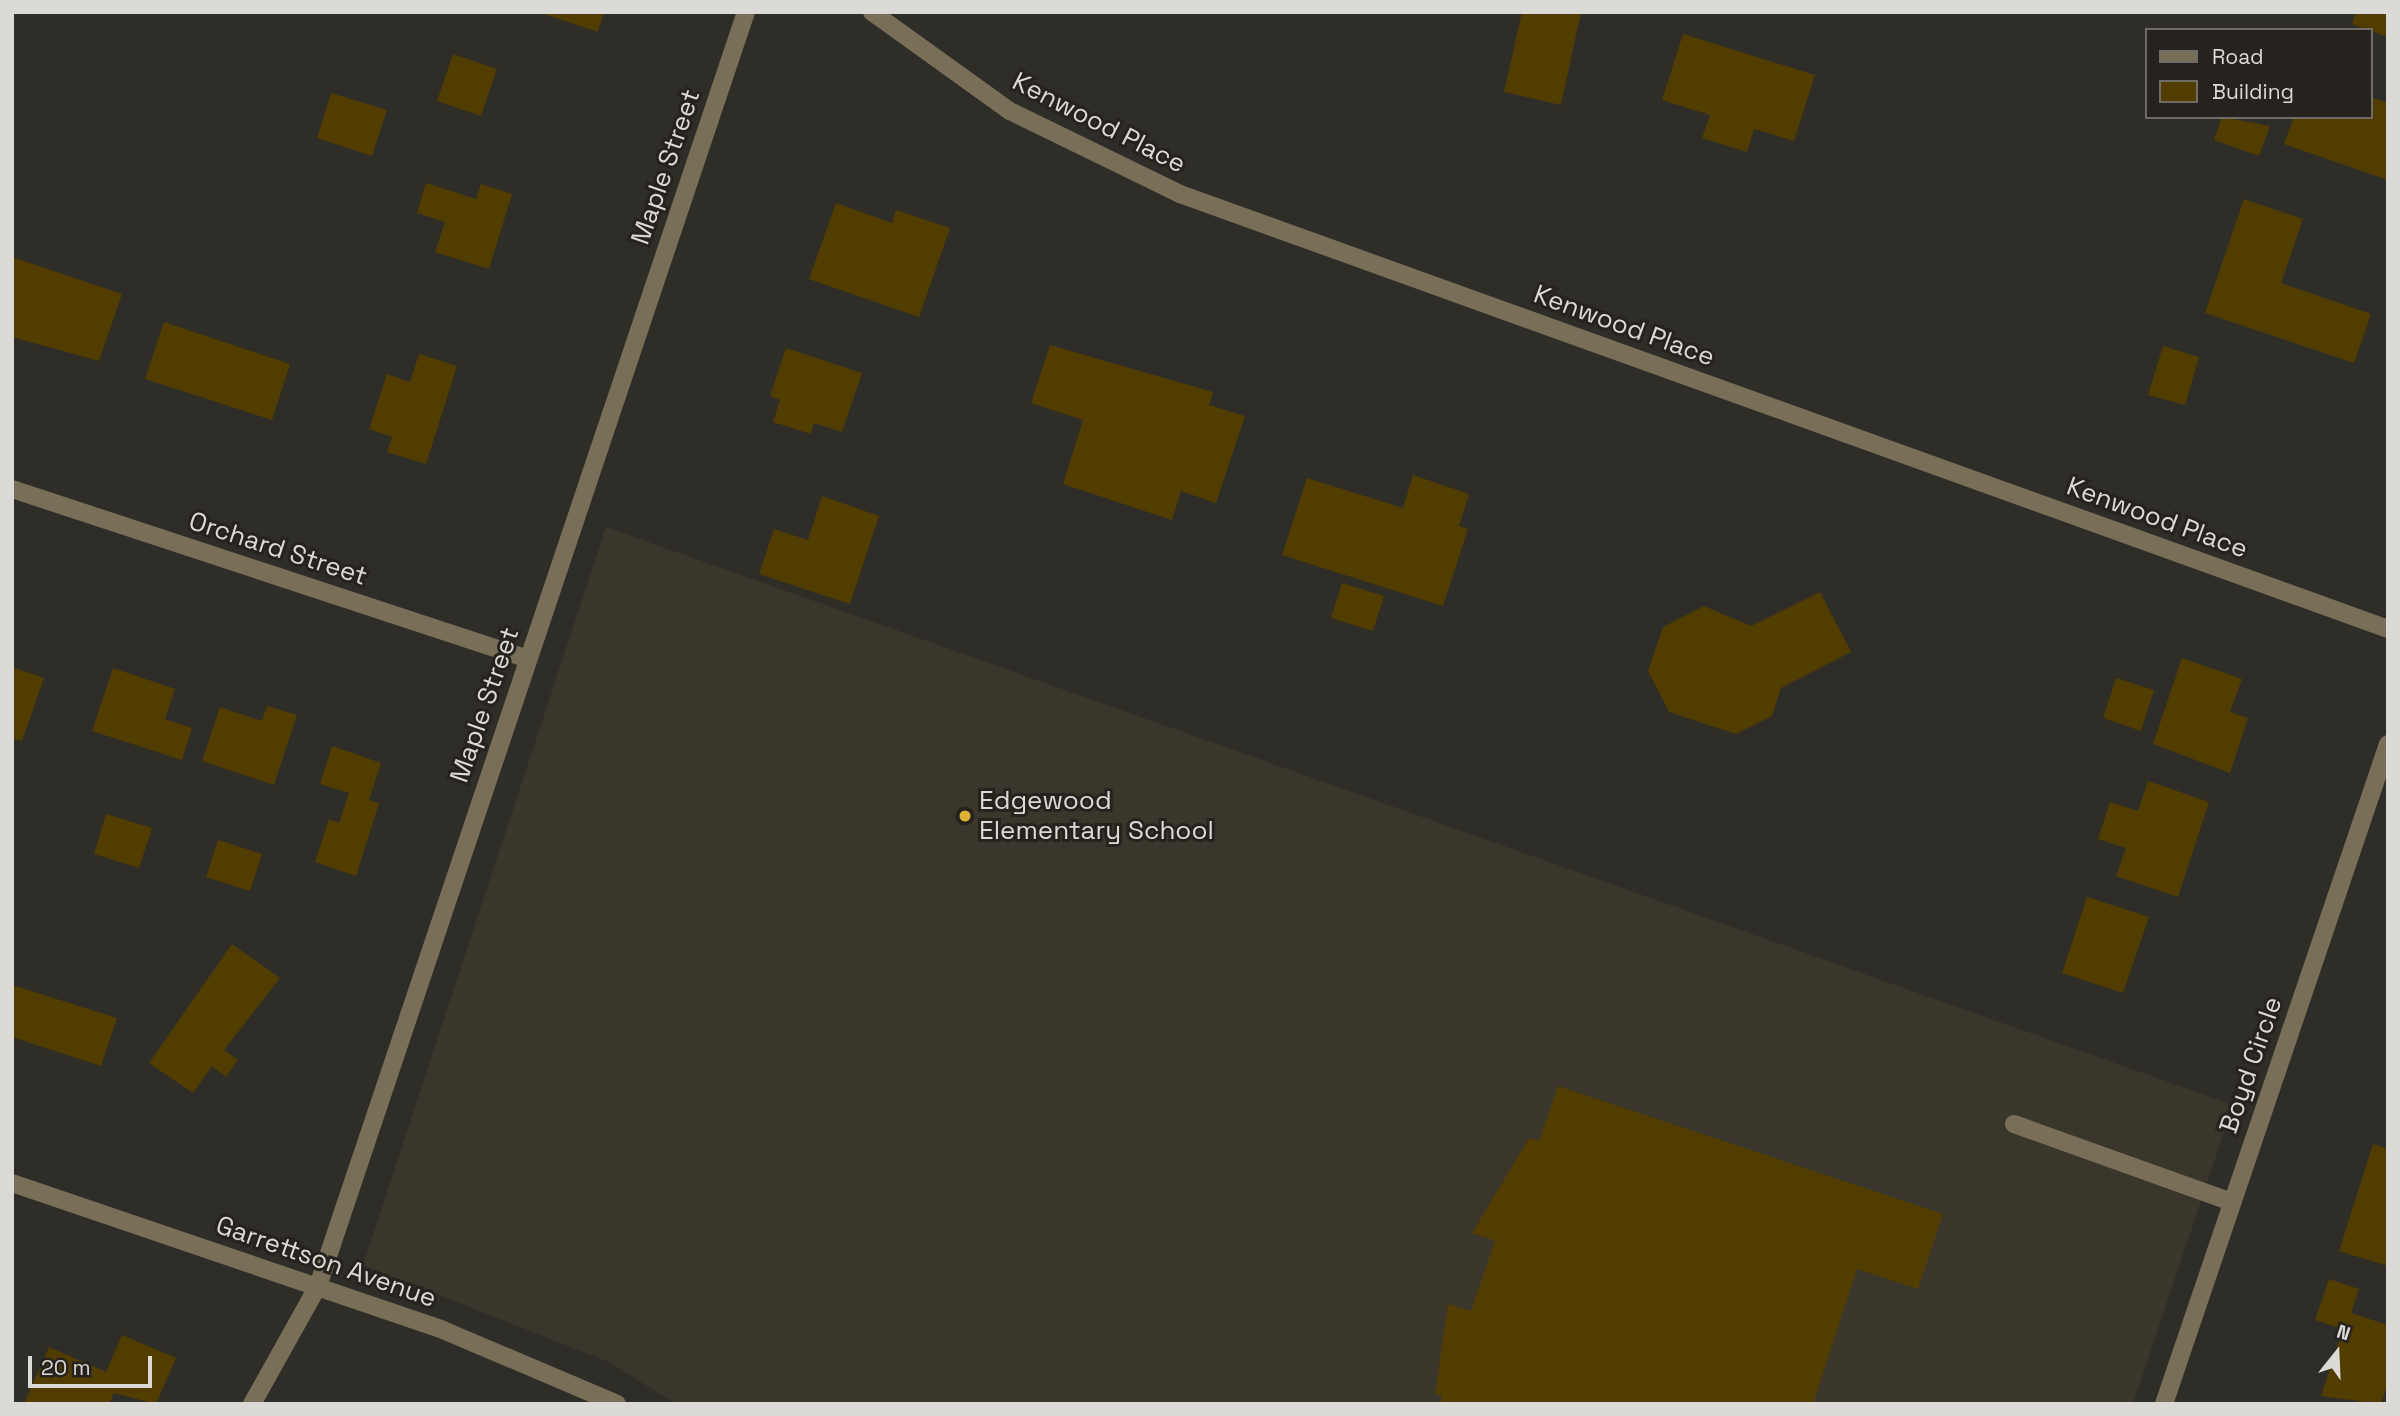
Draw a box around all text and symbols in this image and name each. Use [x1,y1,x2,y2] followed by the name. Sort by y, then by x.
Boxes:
[2144,28,2372,119] legend
[2212,43,2264,70] text: Road
[1007,66,1191,180] street label: Kenwood Place
[2212,78,2294,105] text: Building
[625,85,707,249] street label: Maple Street
[1529,279,1719,373] street label: Kenwood Place
[2062,471,2252,565] street label: Kenwood Place
[185,506,371,592] street label: Orchard Street
[444,623,526,787] street label: Maple Street
[979,785,1214,846] place label: Edgewood Elementary School
[957,808,973,824] marker: Edgewood Elementary School
[2213,993,2289,1137] street label: Boyd Circle
[212,1210,440,1314] street label: Garrettson Avenue
[2302,1318,2372,1388] north arrow
[2334,1319,2354,1346] text: N
[32,1342,156,1386] scale bar
[41,1354,91,1381] text: 20 m

